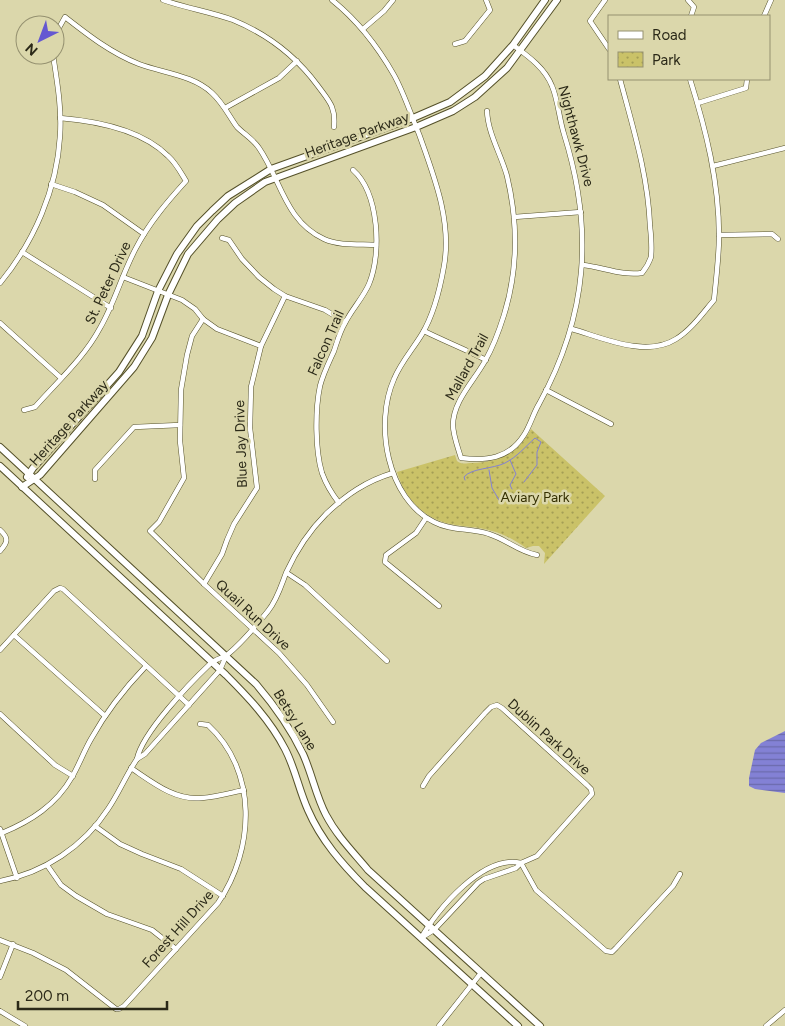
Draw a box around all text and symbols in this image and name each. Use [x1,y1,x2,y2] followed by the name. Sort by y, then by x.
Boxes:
[15,15,65,65] north arrow
[608,15,770,80] legend
[652,26,687,44] text: Road
[22,39,41,59] text: N
[652,51,681,69] text: Park
[554,84,598,189] street label: Nighthawk Drive
[303,108,412,162] street label: Heritage Parkway
[81,239,135,327] street label: St. Peter Drive
[304,308,348,378] street label: Falcon Trail
[442,331,492,403] street label: Mallard Trail
[26,376,112,469] street label: Heritage Parkway
[231,399,251,488] street label: Blue Jay Drive
[500,489,570,506] park label: Aviary Park
[212,576,294,654] street label: Quail Run Drive
[270,686,321,754] street label: Betsy Lane
[504,695,594,779] street label: Dublin Park Drive
[139,886,218,971] street label: Forest Hill Drive
[18,978,166,1010] scale bar
[25,987,69,1005] text: 200 m

